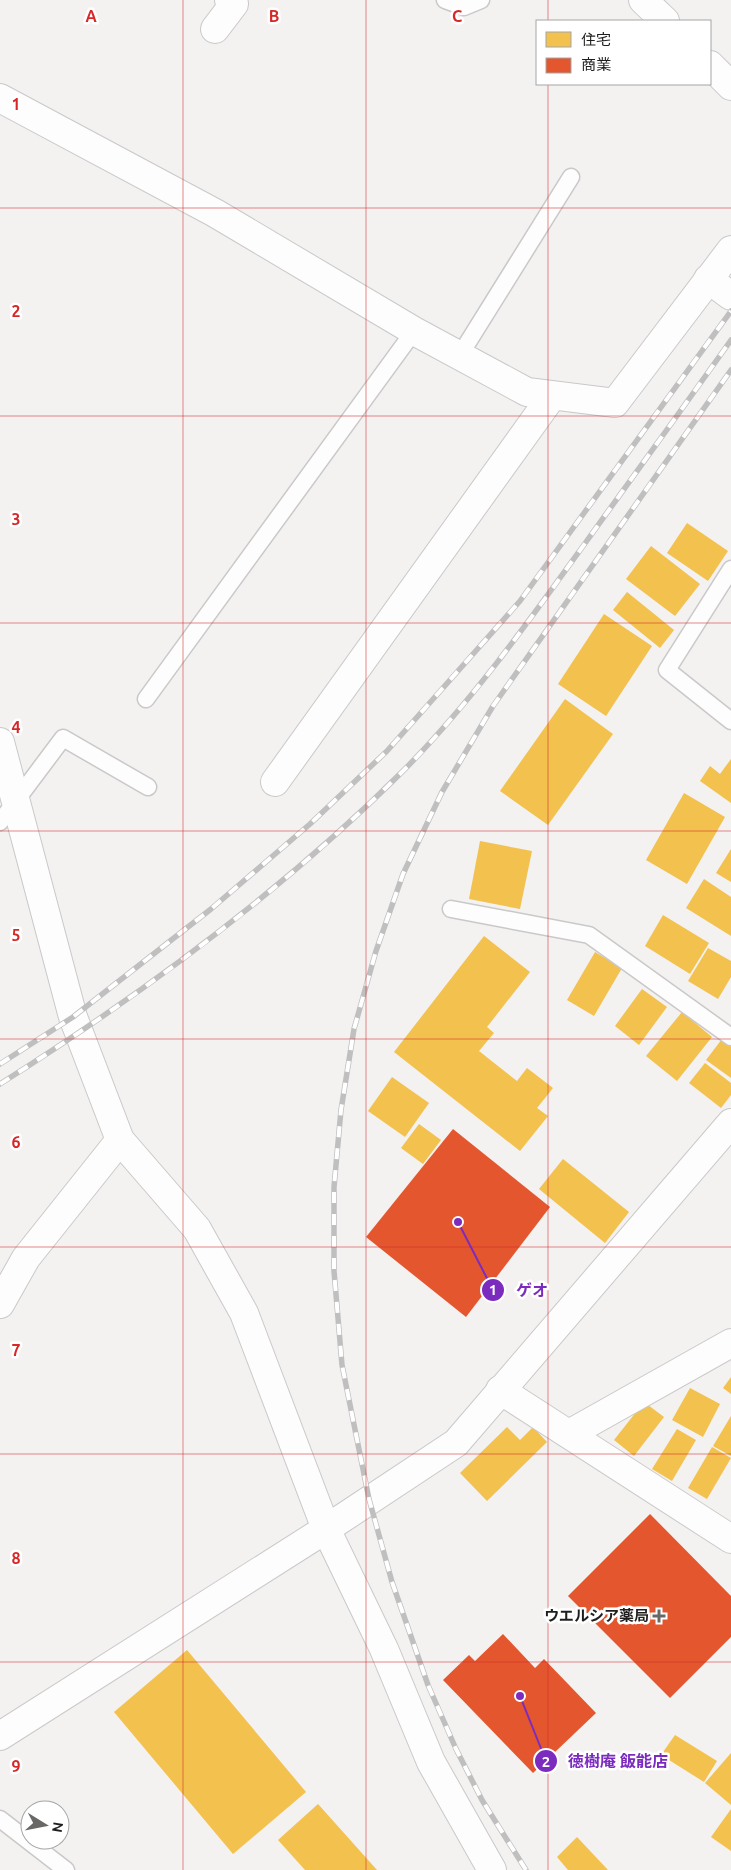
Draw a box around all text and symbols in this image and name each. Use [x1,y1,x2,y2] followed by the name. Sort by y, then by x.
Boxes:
[85,7,97,25] text: A
[269,7,279,25] text: B
[452,7,462,25] text: C
[536,20,711,85] legend
[581,31,611,48] text: 住宅
[581,56,611,73] text: 商業
[11,95,21,113] text: 1
[11,302,21,320] text: 2
[11,510,21,528] text: 3
[11,718,21,736] text: 4
[11,926,21,944] text: 5
[11,1133,21,1151] text: 6
[481,1275,558,1306] callout: ゲオ
[489,1281,497,1298] text: 1
[516,1281,548,1299] text: ゲオ
[11,1341,21,1359] text: 7
[11,1549,21,1567] text: 8
[544,1607,649,1624] place label: ウエルシア薬局
[653,1610,665,1622] marker: ウエルシア薬局
[534,1746,678,1777] callout: 徳樹庵 飯能店
[568,1752,668,1770] text: 徳樹庵 飯能店
[542,1753,550,1770] text: 2
[11,1757,21,1775] text: 9
[20,1800,70,1850] north arrow
[49,1821,67,1834] text: N

